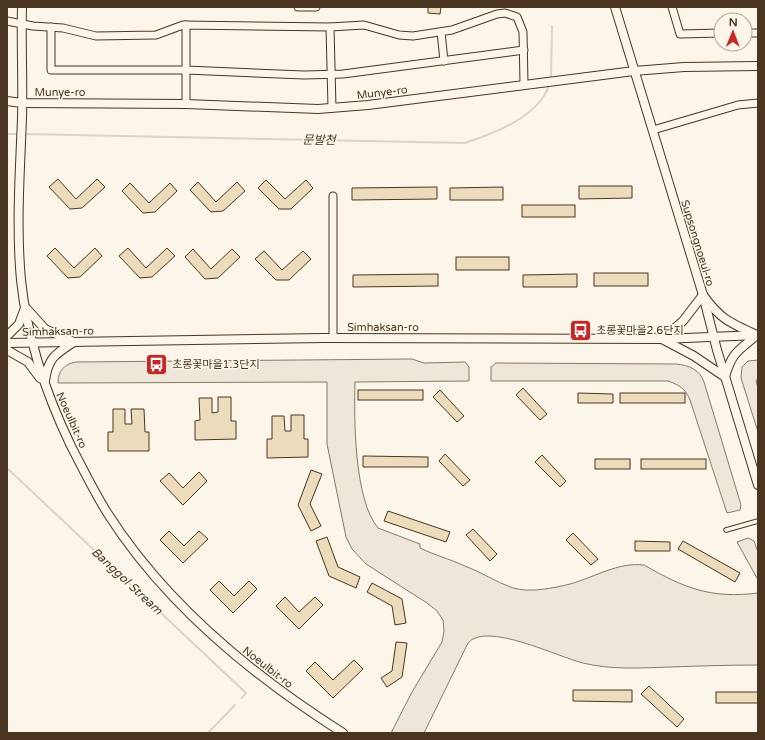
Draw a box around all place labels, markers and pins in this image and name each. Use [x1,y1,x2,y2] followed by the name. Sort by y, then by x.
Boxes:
[568,317,594,343] bus stop icon: 초롱꽃마을2.6단지
[596,324,684,337] place label: 초롱꽃마을2.6단지
[144,351,170,377] bus stop icon: 초롱꽃마을1.3단지
[172,358,260,371] place label: 초롱꽃마을1.3단지

